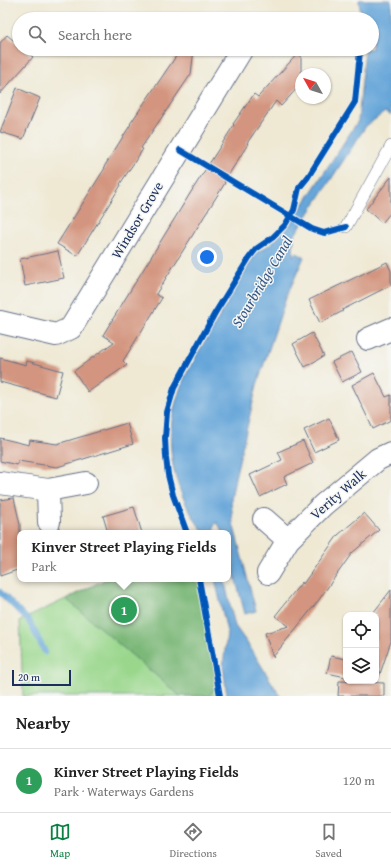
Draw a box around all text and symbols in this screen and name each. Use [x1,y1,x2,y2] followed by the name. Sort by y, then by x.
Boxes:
[12,12,379,56] search box
[26,23,48,45] icon: search
[58,24,132,45] text: Search here
[295,68,331,104] north arrow
[106,177,168,262] street label: Windsor Grove
[226,232,297,331] water label: Stourbridge Canal
[197,247,217,267] your location
[306,463,371,524] street label: Verity Walk
[17,530,231,582] popup
[32,536,216,557] text: Kinver Street Playing Fields
[32,557,57,576] text: Park
[111,595,137,625] pin: 1
[343,612,379,684] map controls
[343,612,379,648] button: locate
[343,648,379,684] button: layers
[12,668,71,687] scale bar
[18,669,40,685] text: 20 m
[16,710,70,735] text: Nearby
[54,761,239,782] text: Kinver Street Playing Fields
[26,771,32,790] text: 1
[343,771,375,790] text: 120 m
[54,782,194,801] text: Park · Waterways Gardens
[49,821,71,861] tab: Map
[170,821,217,861] tab: Directions
[315,821,342,861] tab: Saved

